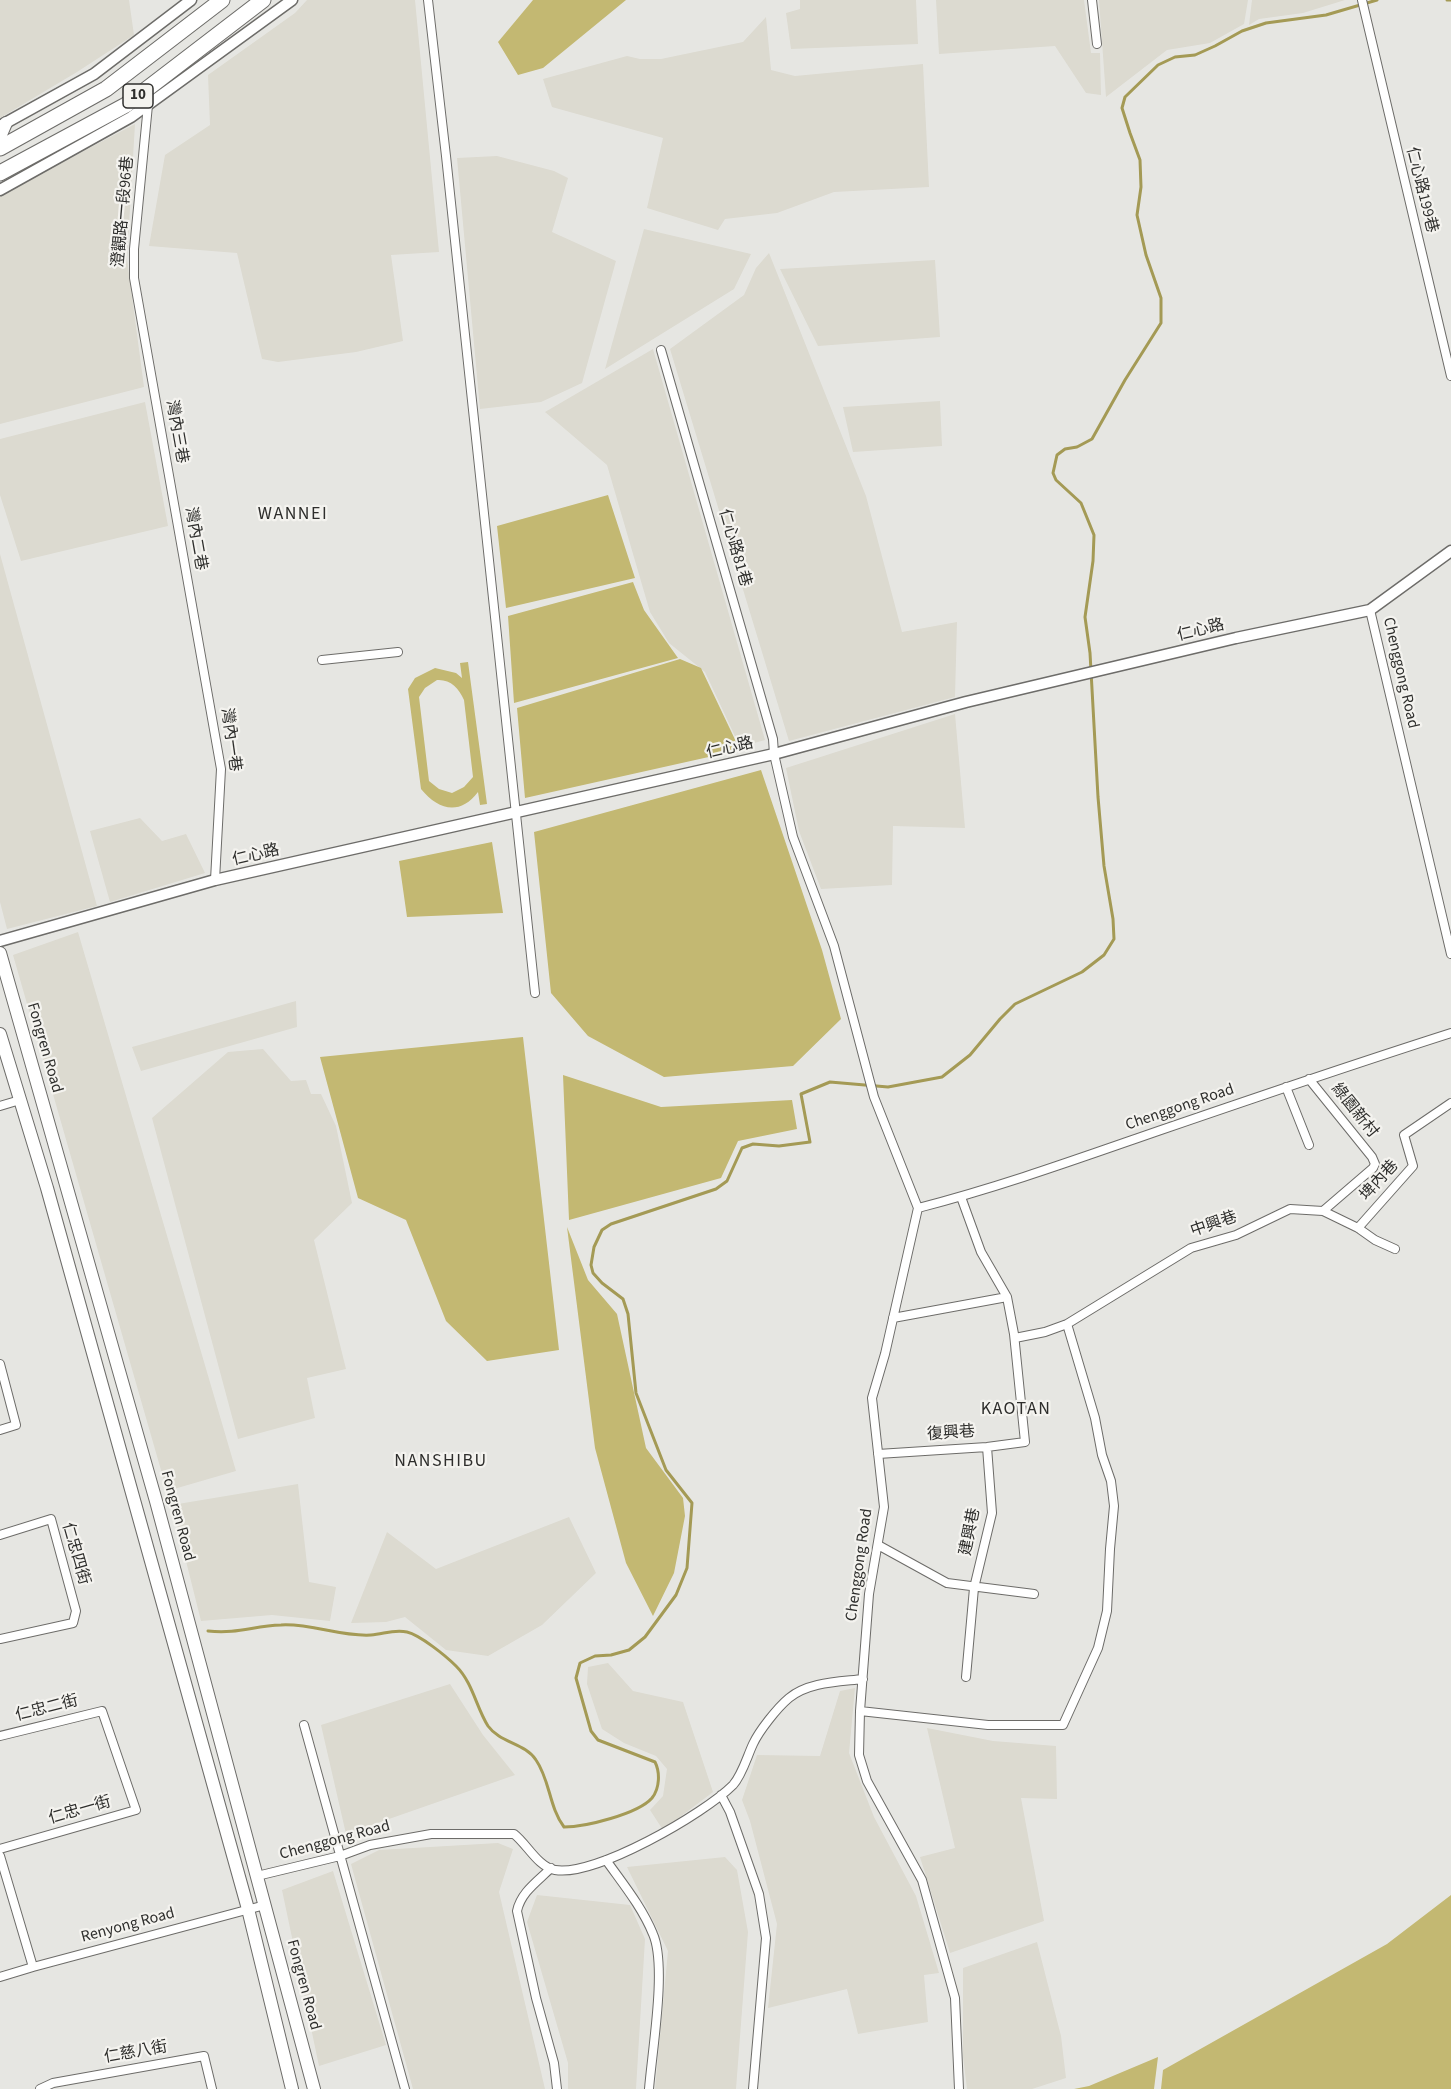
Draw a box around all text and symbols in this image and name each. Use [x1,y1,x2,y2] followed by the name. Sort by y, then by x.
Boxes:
[123,84,153,108] road number: 10
[1401,145,1441,235] street label: 仁心路199巷
[110,155,138,269] street label: 澄觀路一段96巷
[161,399,191,465] street label: 灣內三巷
[258,504,328,526] district label: WANNEI
[180,506,210,572] street label: 灣內二巷
[714,507,754,589] street label: 仁心路81巷
[1175,616,1227,646] street label: 仁心路
[1378,616,1422,730] street label: Chenggong Road
[216,707,244,773] street label: 灣內一巷
[704,734,756,764] street label: 仁心路
[230,841,282,871] street label: 仁心路
[22,1001,66,1095] street label: Fongren Road
[1123,1080,1237,1136] street label: Chenggong Road
[1326,1080,1382,1142] street label: 綠園新村
[1357,1157,1403,1205] street label: 埤內巷
[1188,1208,1240,1242] street label: 中興巷
[981,1399,1051,1421] district label: KAOTAN
[926,1423,976,1445] street label: 復興巷
[394,1451,488,1473] district label: NANSHIBU
[156,1469,198,1563] street label: Fongren Road
[843,1507,877,1623] street label: Chenggong Road
[957,1507,985,1557] street label: 建興巷
[57,1521,93,1587] street label: 仁忠四街
[14,1692,80,1726] street label: 仁忠二街
[47,1793,113,1829] street label: 仁忠一街
[278,1817,392,1865] street label: Chenggong Road
[79,1904,177,1948] street label: Renyong Road
[282,1938,324,2032] street label: Fongren Road
[103,2038,169,2068] street label: 仁慈八街

